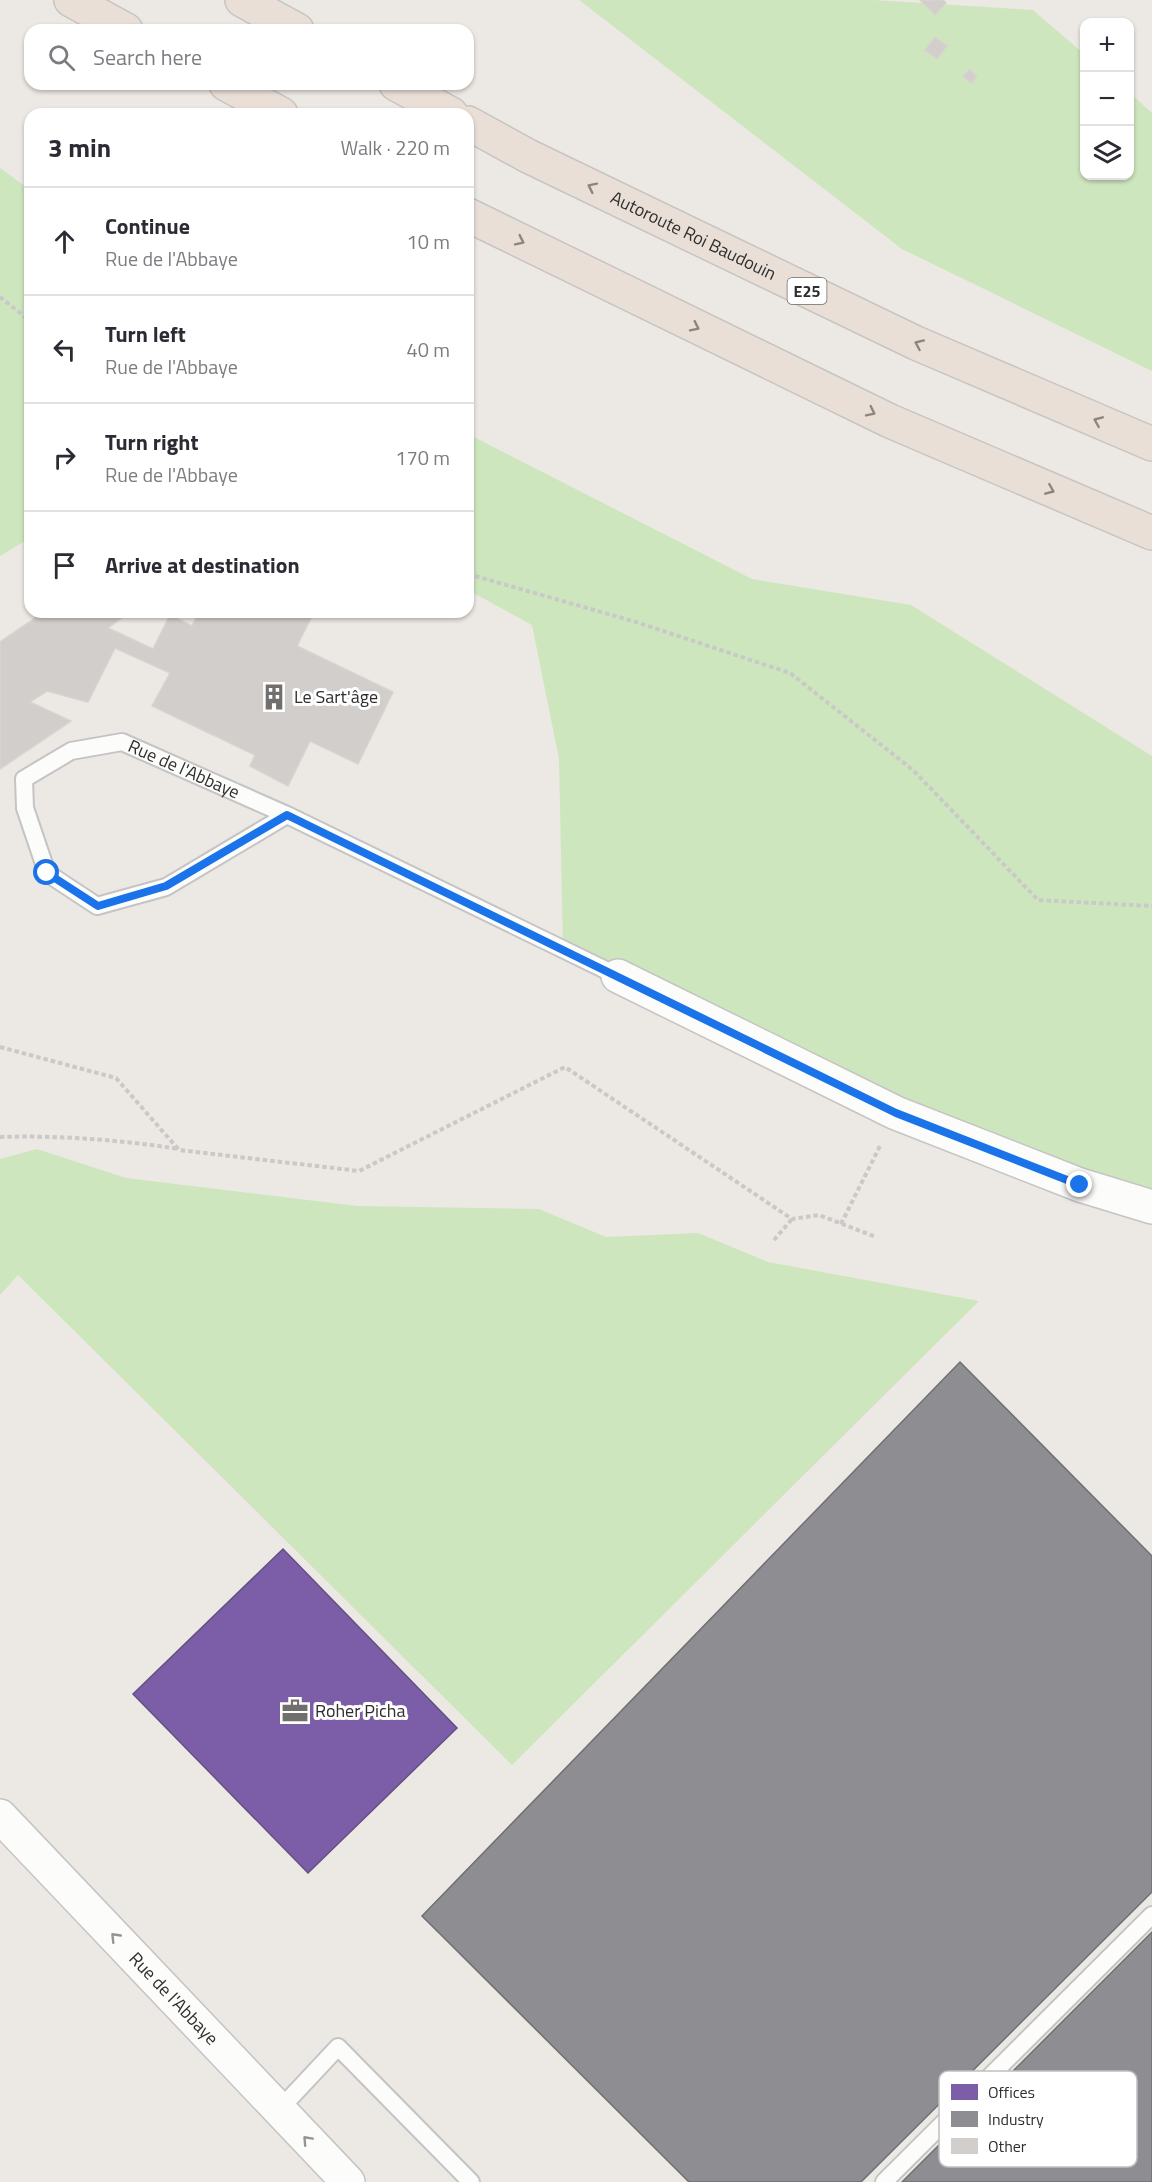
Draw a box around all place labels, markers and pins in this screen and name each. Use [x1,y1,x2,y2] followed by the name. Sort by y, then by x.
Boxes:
[259,682,289,712] building icon: Le Sart'âge
[294,683,378,710] place label: Le Sart'âge
[280,1696,310,1726] office icon: Roher Picha
[315,1697,406,1724] place label: Roher Picha

